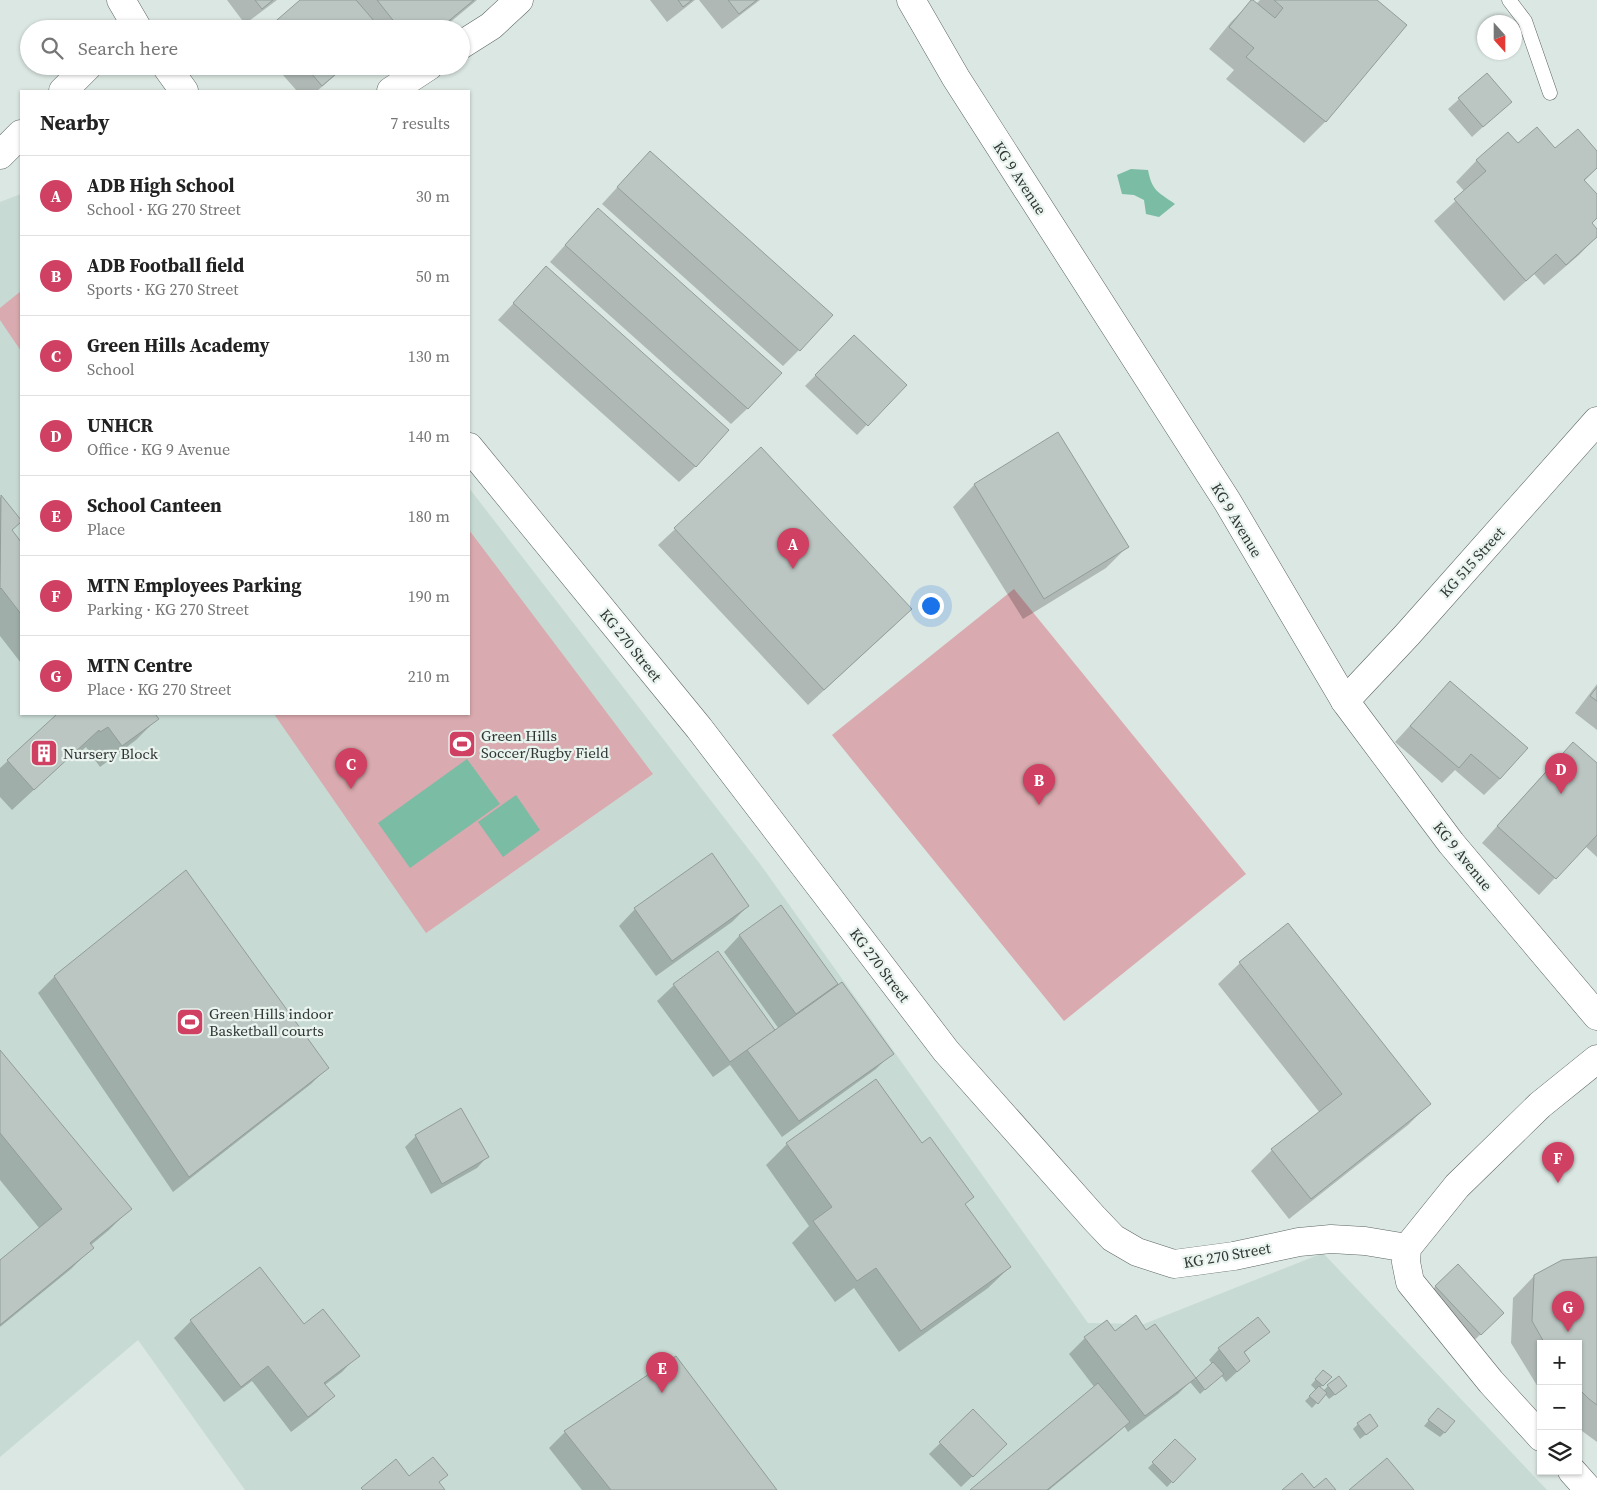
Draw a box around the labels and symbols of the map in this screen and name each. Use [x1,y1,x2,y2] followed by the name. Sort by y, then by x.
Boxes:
[1477,15,1522,60] north arrow
[988,137,1052,219] street label: KG 9 Avenue
[1206,479,1268,561] street label: KG 9 Avenue
[1435,522,1509,602] street label: KG 515 Street
[777,528,809,569] pin: A
[918,593,944,619] your location
[595,604,667,686] street label: KG 270 Street
[481,725,609,763] place label: Green Hills Soccer/Rugby Field
[447,729,477,759] sports icon: Green Hills Soccer/Rugby Field
[29,738,59,768] building icon: Nursery Block
[63,743,159,764] place label: Nursery Block
[335,748,367,789] pin: C
[1545,753,1577,794] pin: D
[1023,764,1055,805] pin: B
[1429,817,1498,895] street label: KG 9 Avenue
[845,924,915,1007] street label: KG 270 Street
[209,1003,334,1041] place label: Green Hills indoor Basketball courts
[175,1007,205,1037] sports icon: Green Hills indoor Basketball courts
[1542,1142,1574,1183] pin: F
[1182,1237,1272,1273] street label: KG 270 Street
[1552,1291,1584,1332] pin: G
[646,1352,678,1393] pin: E

